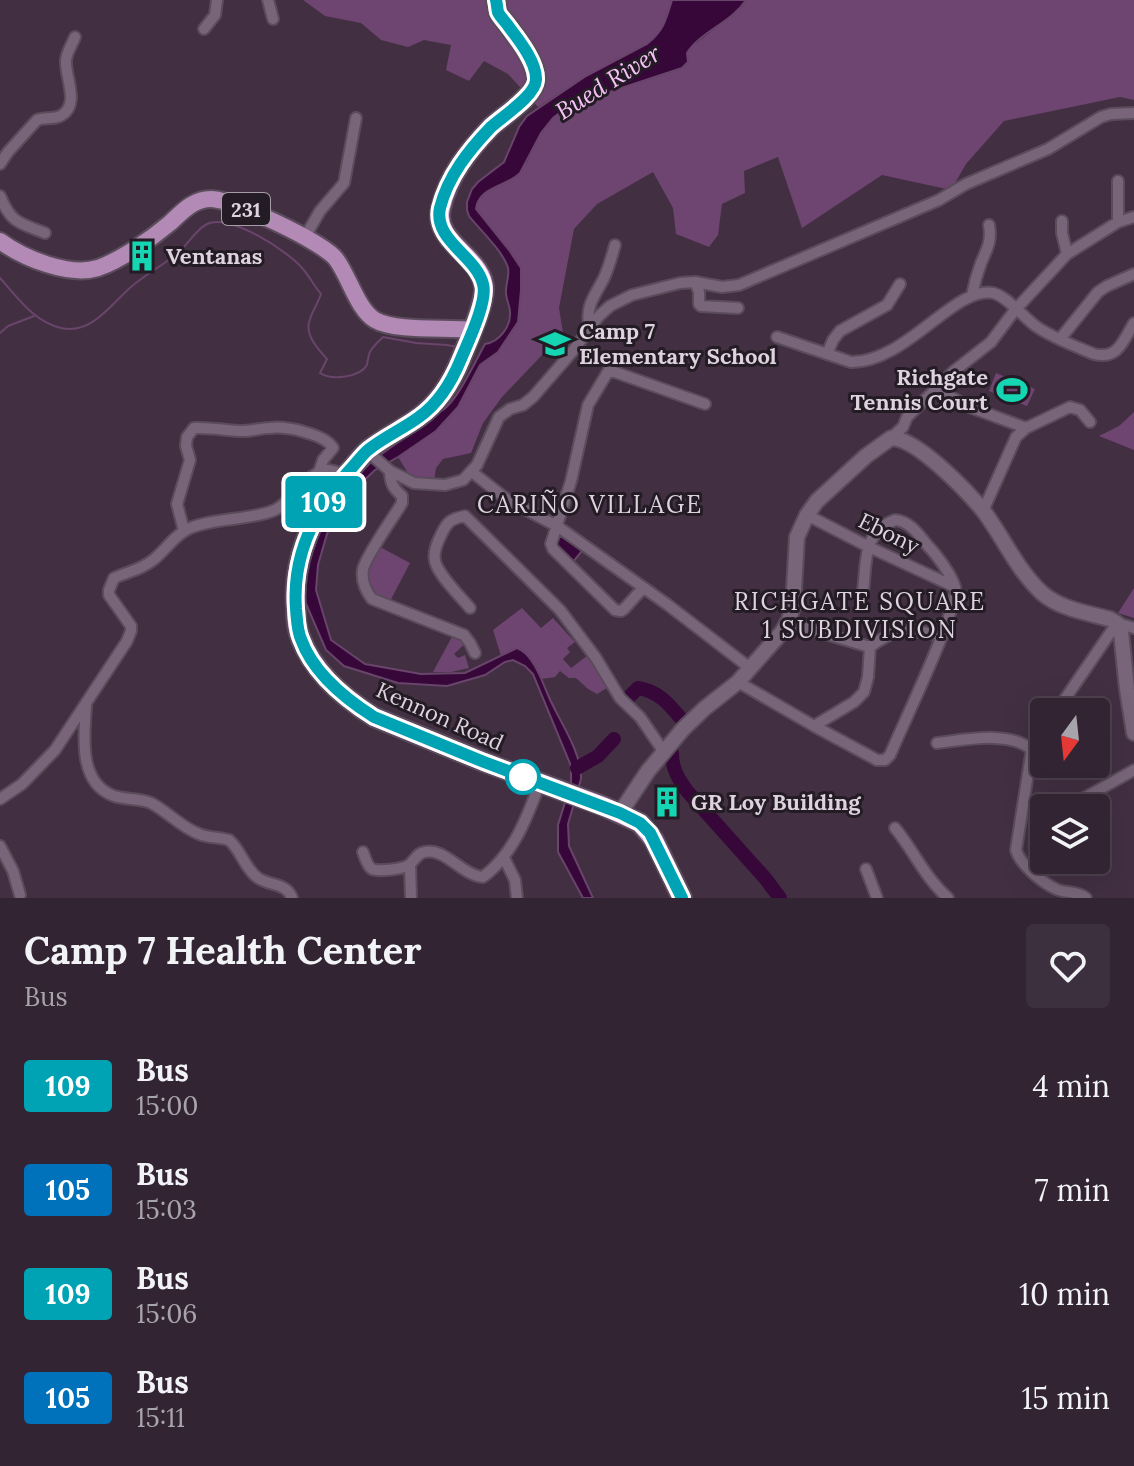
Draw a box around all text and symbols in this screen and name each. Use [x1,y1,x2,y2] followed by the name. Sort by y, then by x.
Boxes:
[550,38,666,126] water label: Bued River
[222,193,270,225] road number: 231
[125,239,159,273] building icon: Ventanas
[166,242,262,270] place label: Ventanas
[579,317,777,370] place label: Camp 7 Elementary School
[538,327,572,361] school or university icon: Camp 7 Elementary School
[850,363,989,416] place label: Richgate Tennis Court
[995,373,1029,407] sports icon: Richgate Tennis Court
[278,476,370,528] line badge: 109
[301,484,347,520] text: 109
[477,489,703,520] district label: CARIÑO VILLAGE
[854,506,924,560] street label: Ebony
[734,586,986,645] district label: RICHGATE SQUARE 1 SUBDIVISION
[372,675,508,757] street label: Kennon Road
[1030,698,1110,778] north arrow
[1030,698,1110,874] map controls
[506,760,540,794] unlabelled marker
[650,785,684,819] building icon: GR Loy Building
[691,788,861,816] place label: GR Loy Building
[1030,794,1110,874] button: layers
[1026,924,1110,1008] button: heart
[24,926,422,974] text: Camp 7 Health Center
[24,980,68,1013] text: Bus
[136,1051,189,1089] text: Bus
[1032,1067,1110,1105] text: 4 min
[45,1068,91,1104] text: 109
[136,1089,198,1122] text: 15:00
[136,1155,189,1193] text: Bus
[1035,1171,1110,1209] text: 7 min
[46,1172,90,1208] text: 105
[136,1193,197,1226] text: 15:03
[136,1259,189,1297] text: Bus
[1019,1275,1110,1313] text: 10 min
[45,1276,91,1312] text: 109
[136,1297,197,1330] text: 15:06
[136,1363,189,1401] text: Bus
[1021,1379,1110,1417] text: 15 min
[46,1380,90,1416] text: 105
[136,1401,185,1434] text: 15:11

